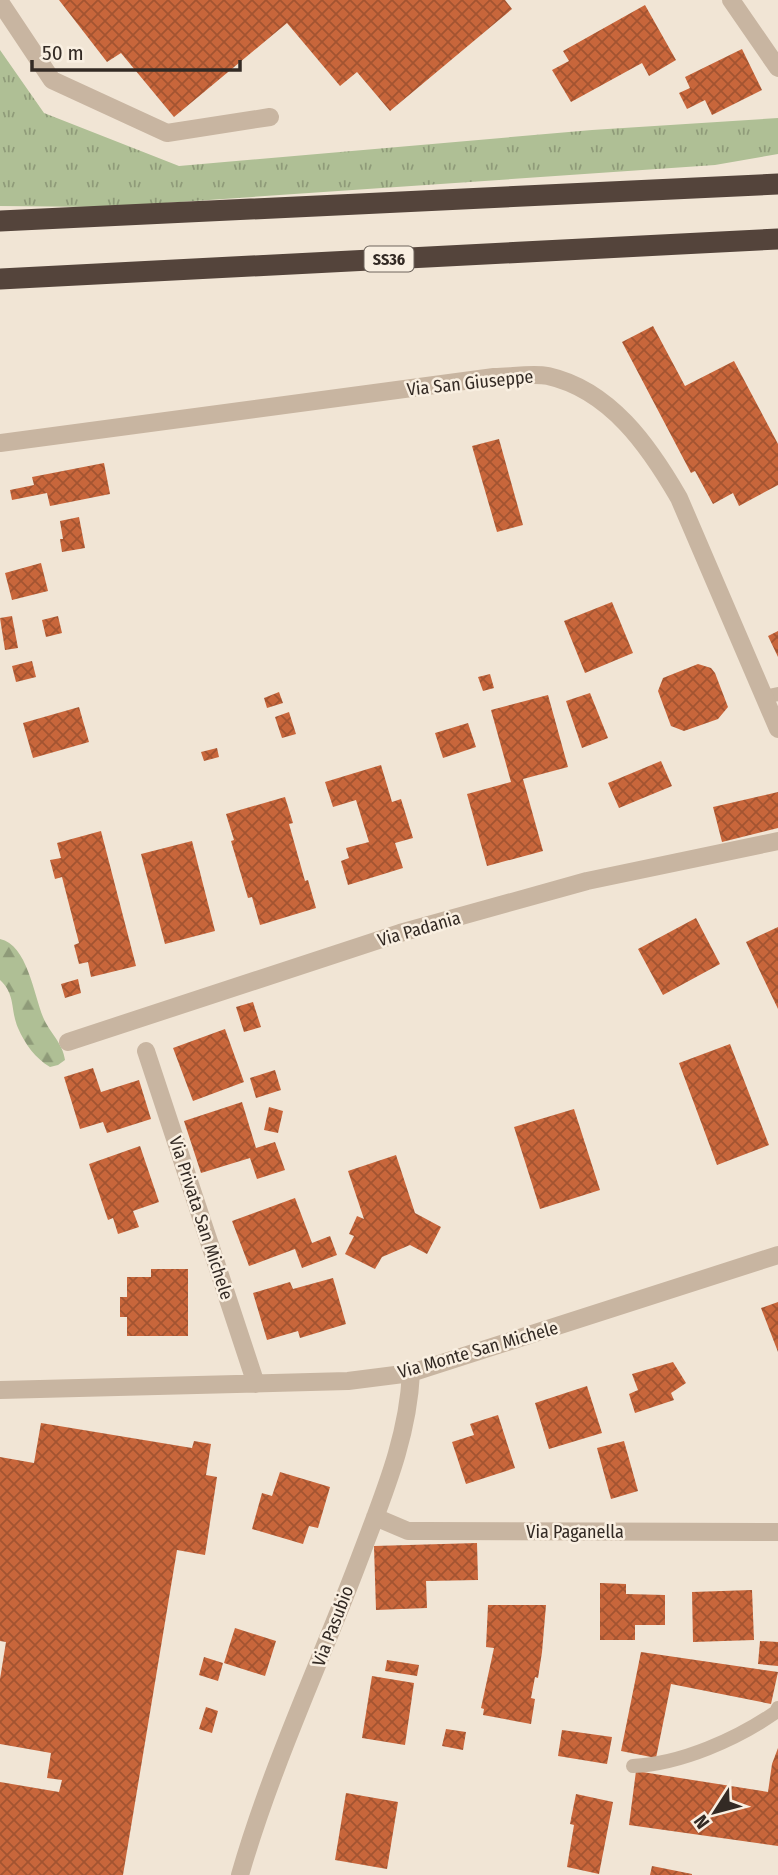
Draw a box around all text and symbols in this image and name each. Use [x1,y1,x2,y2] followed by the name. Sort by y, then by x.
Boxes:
[32,28,240,72] scale bar
[42,40,84,66] text: 50 m
[364,246,414,272] road number: SS36
[406,365,534,401] street label: Via San Giuseppe
[375,907,463,951] street label: Via Padania
[164,1134,238,1303] street label: Via Privata San Michele
[395,1317,561,1383] street label: Via Monte San Michele
[526,1521,624,1543] street label: Via Paganella
[308,1583,358,1669] street label: Via Pasubio
[680,1777,750,1847] north arrow
[689,1810,714,1833] text: N

